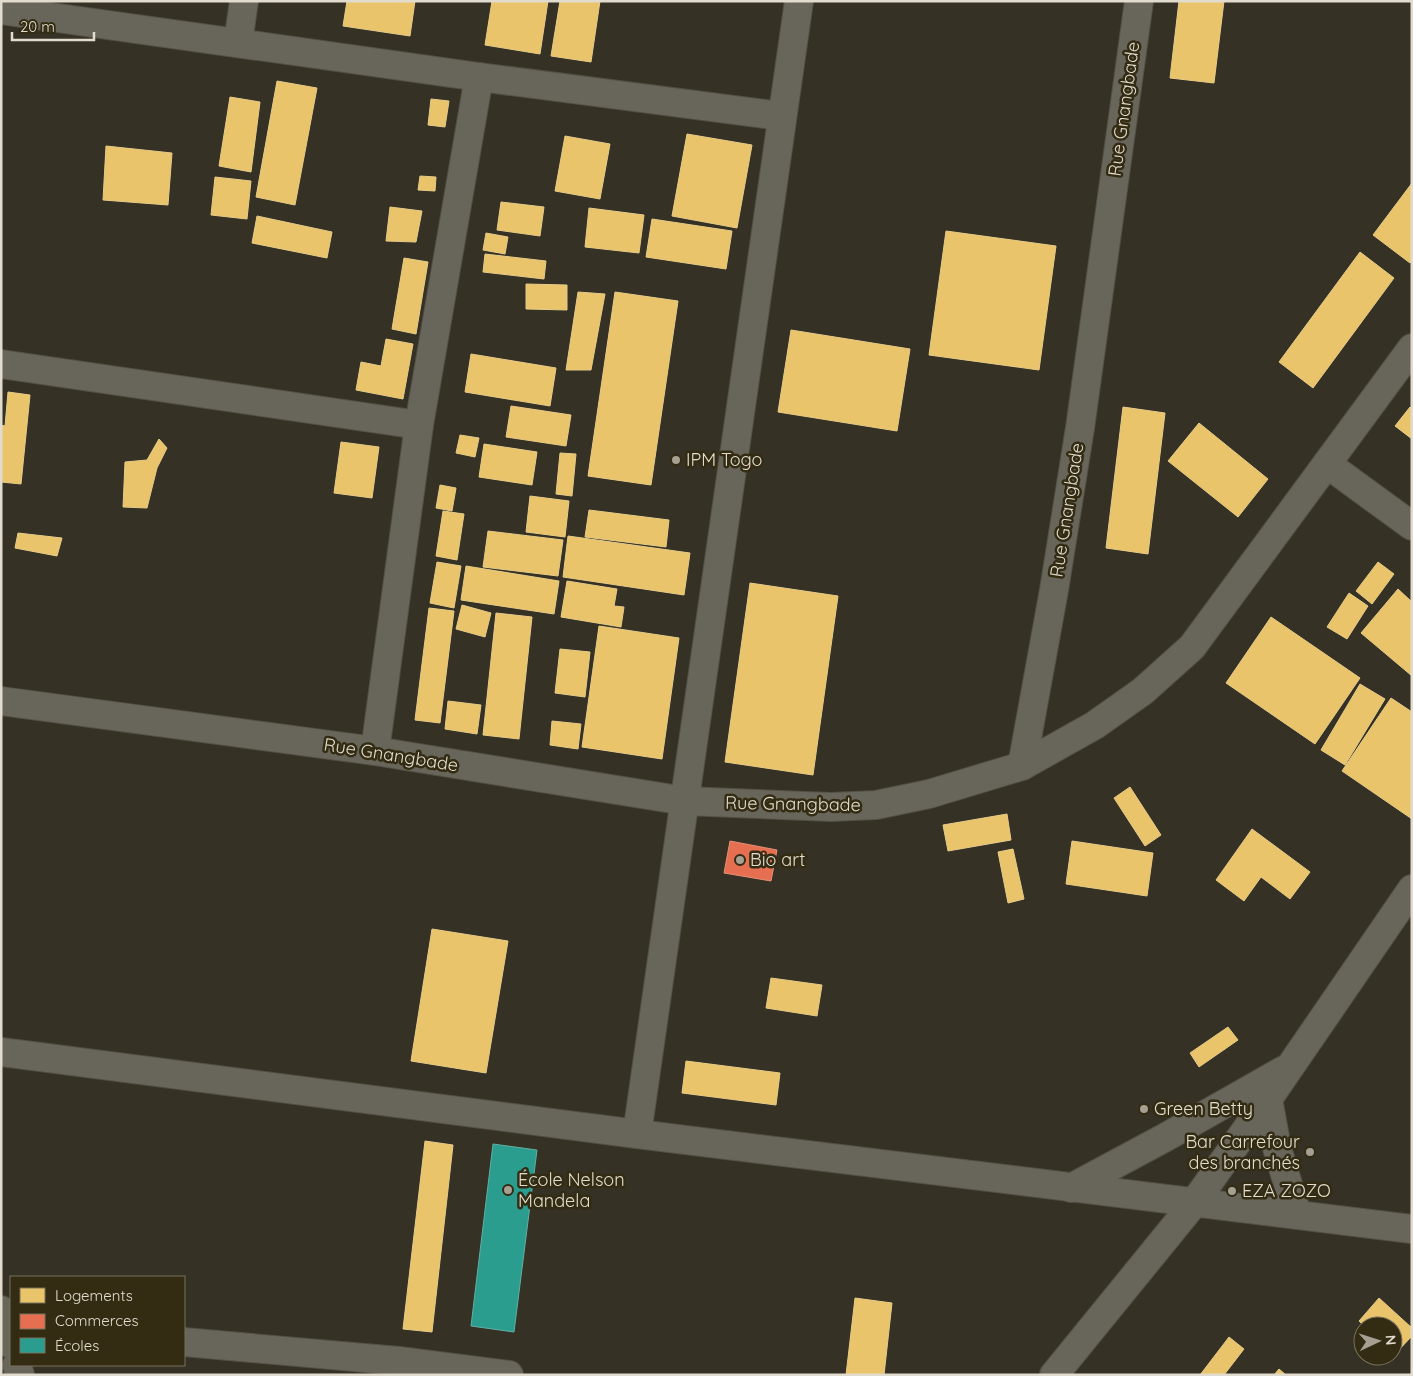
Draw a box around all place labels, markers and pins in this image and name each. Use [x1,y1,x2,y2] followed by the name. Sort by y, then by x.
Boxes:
[686,448,762,471] place label: IPM Togo
[670,454,682,466] marker: IPM Togo
[750,848,805,871] place label: Bio art
[734,854,746,866] marker: Bio art
[1154,1097,1253,1120] place label: Green Betty
[1138,1103,1150,1115] marker: Green Betty
[1185,1130,1300,1174] place label: Bar Carrefour des branchés
[1304,1146,1316,1158] marker: Bar Carrefour des branchés
[518,1168,625,1212] place label: École Nelson Mandela
[1242,1179,1331,1202] place label: EZA ZOZO
[502,1184,514,1196] marker: École Nelson Mandela
[1226,1185,1238,1197] marker: EZA ZOZO

